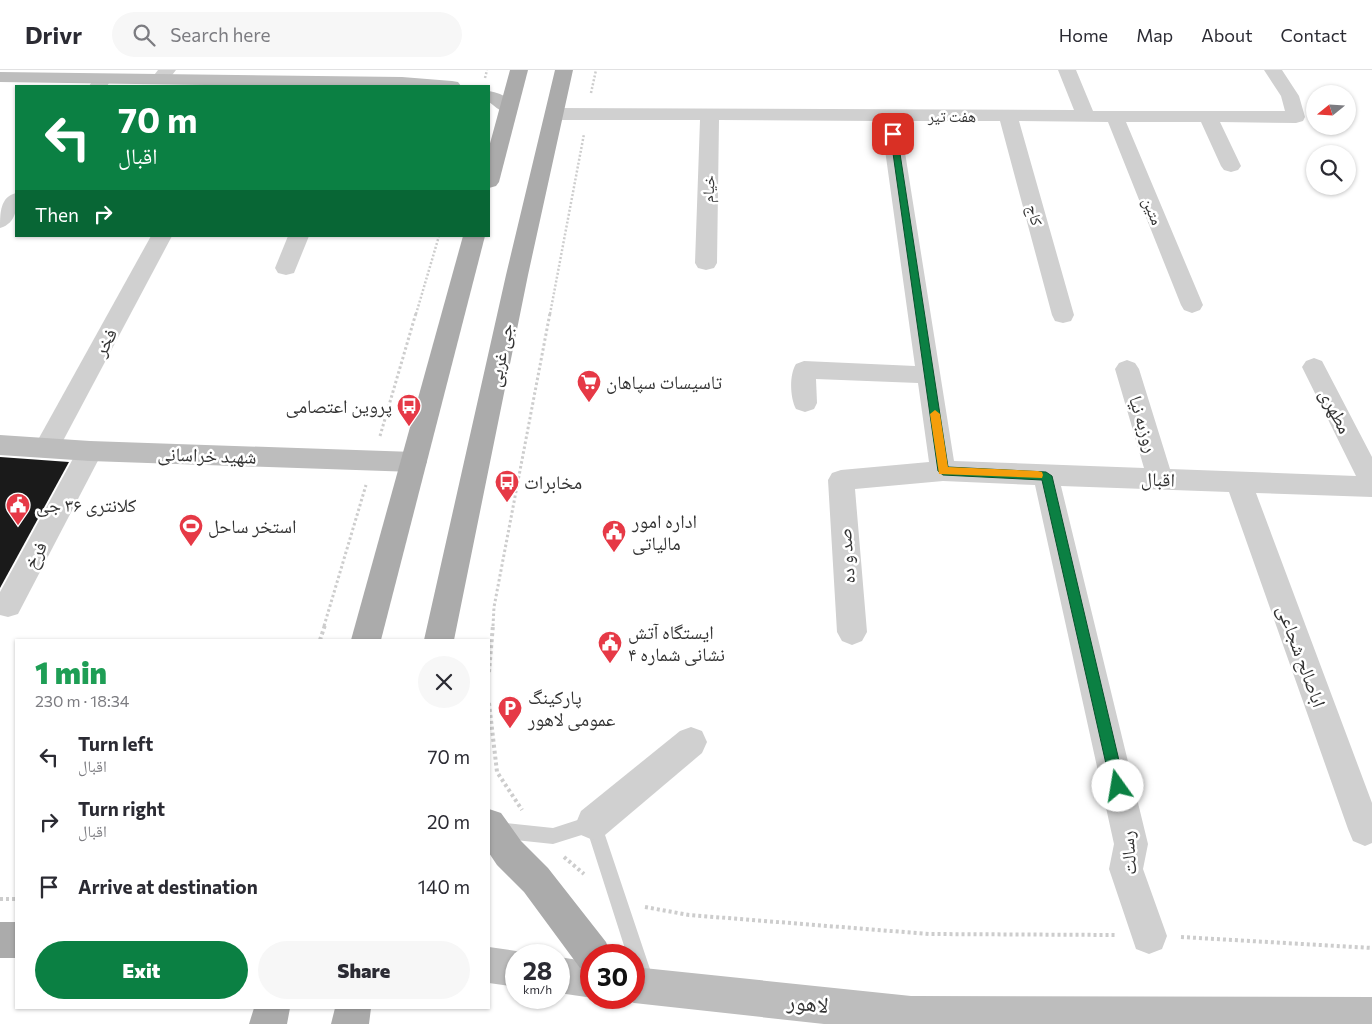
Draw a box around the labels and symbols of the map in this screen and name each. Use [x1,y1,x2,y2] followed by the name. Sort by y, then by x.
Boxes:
[1306,85,1356,135] north arrow
[927,106,976,126] street label: هفت تیر
[872,113,914,155] pin
[698,175,719,203] street label: خیام
[1138,194,1168,228] street label: متین
[1022,202,1047,228] street label: کاج
[482,321,518,389] street label: جی غربی
[87,324,122,361] street label: فخر
[576,369,602,403] supermarket icon: تاسیسات سپاهان
[606,370,723,394] place label: تاسیسات سپاهان
[1315,384,1357,438] street label: مطهری
[396,393,422,427] bus stop icon: پروین اعتصامی
[1124,393,1164,455] street label: روزبه نیا
[285,394,392,418] place label: پروین اعتصامی
[157,441,257,469] street label: شهید خراسانی
[1141,466,1175,492] street label: اقبال
[494,469,520,503] bus stop icon: مخابرات
[524,470,582,494] place label: مخابرات
[5,492,31,526] public building icon: کلانتری ۳۶ جی
[36,493,137,517] place label: کلانتری ۳۶ جی
[631,509,697,555] place label: اداره امور مالیاتی
[178,513,204,547] sports icon: استخر ساحل
[208,514,296,538] place label: استخر ساحل
[601,519,627,553] public building icon: اداره امور مالیاتی
[832,527,860,585] street label: صد و ده
[18,537,52,573] street label: فرخ
[1271,602,1332,711] street label: اباصالح شجاعی
[628,620,725,666] place label: ایستگاه آتش نشانی شماره ۴
[597,630,623,664] public building icon: ایستگاه آتش نشانی شماره ۴
[527,685,616,731] place label: پارکینگ عمومی لاهور
[497,695,523,729] parking icon: پارکینگ عمومی لاهور
[1091,759,1143,811] position arrow
[1114,830,1142,876] street label: رسالت
[580,944,645,1009] speed limit sign: 30
[785,987,830,1018] street label: لاهور

